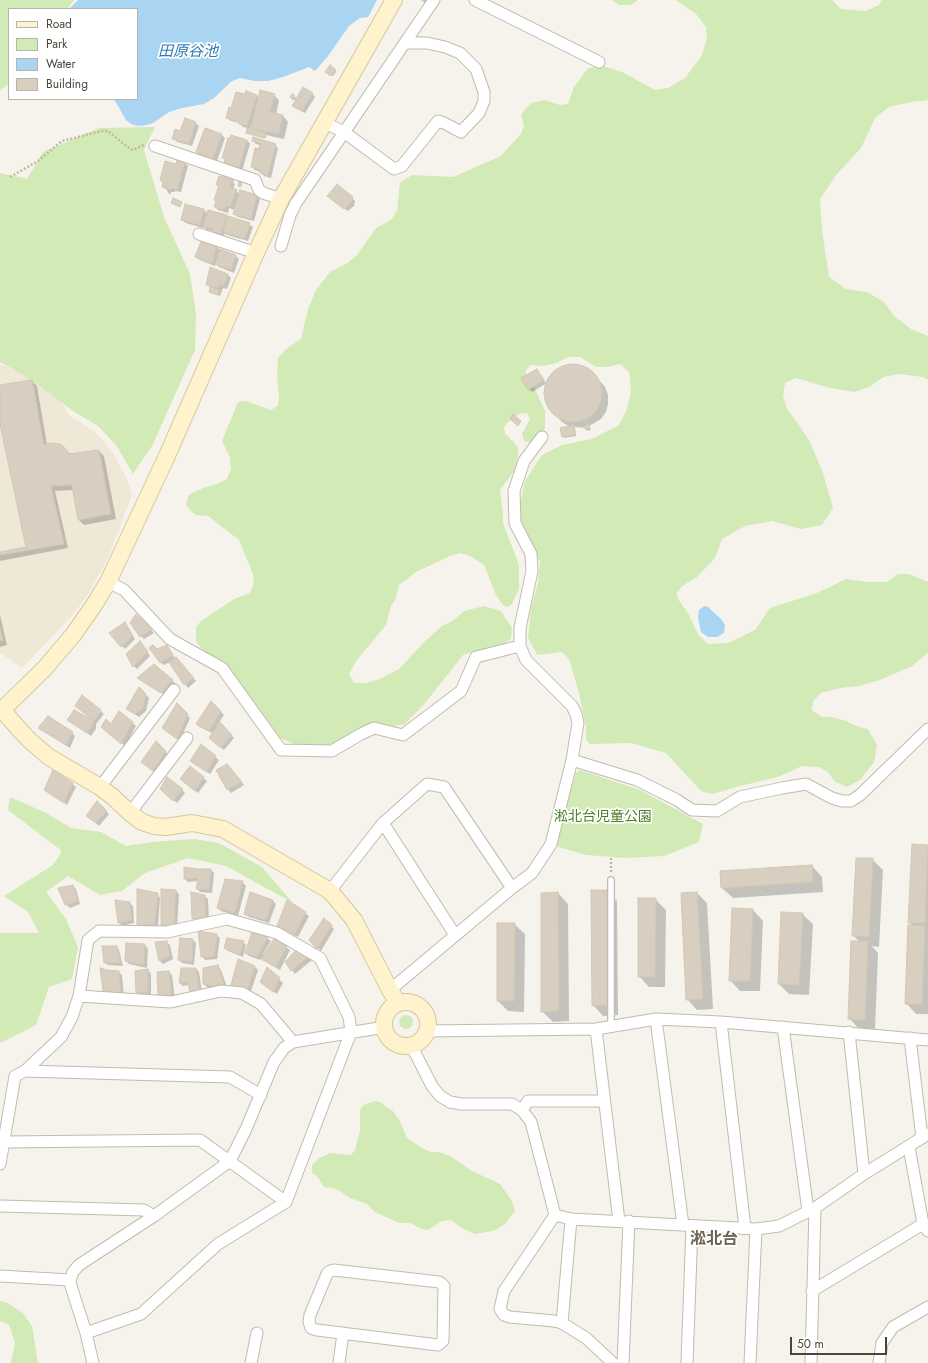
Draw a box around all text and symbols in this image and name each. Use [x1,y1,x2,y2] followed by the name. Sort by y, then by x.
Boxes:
[8,8,138,100] legend
[46,15,72,33] text: Road
[46,35,67,53] text: Park
[158,43,218,61] water label: 田原谷池
[46,55,76,73] text: Water
[46,75,88,93] text: Building
[554,810,652,826] park label: 淞北台児童公園
[690,1230,738,1250] district label: 淞北台
[792,1329,889,1355] scale bar
[797,1335,824,1353] text: 50 m

